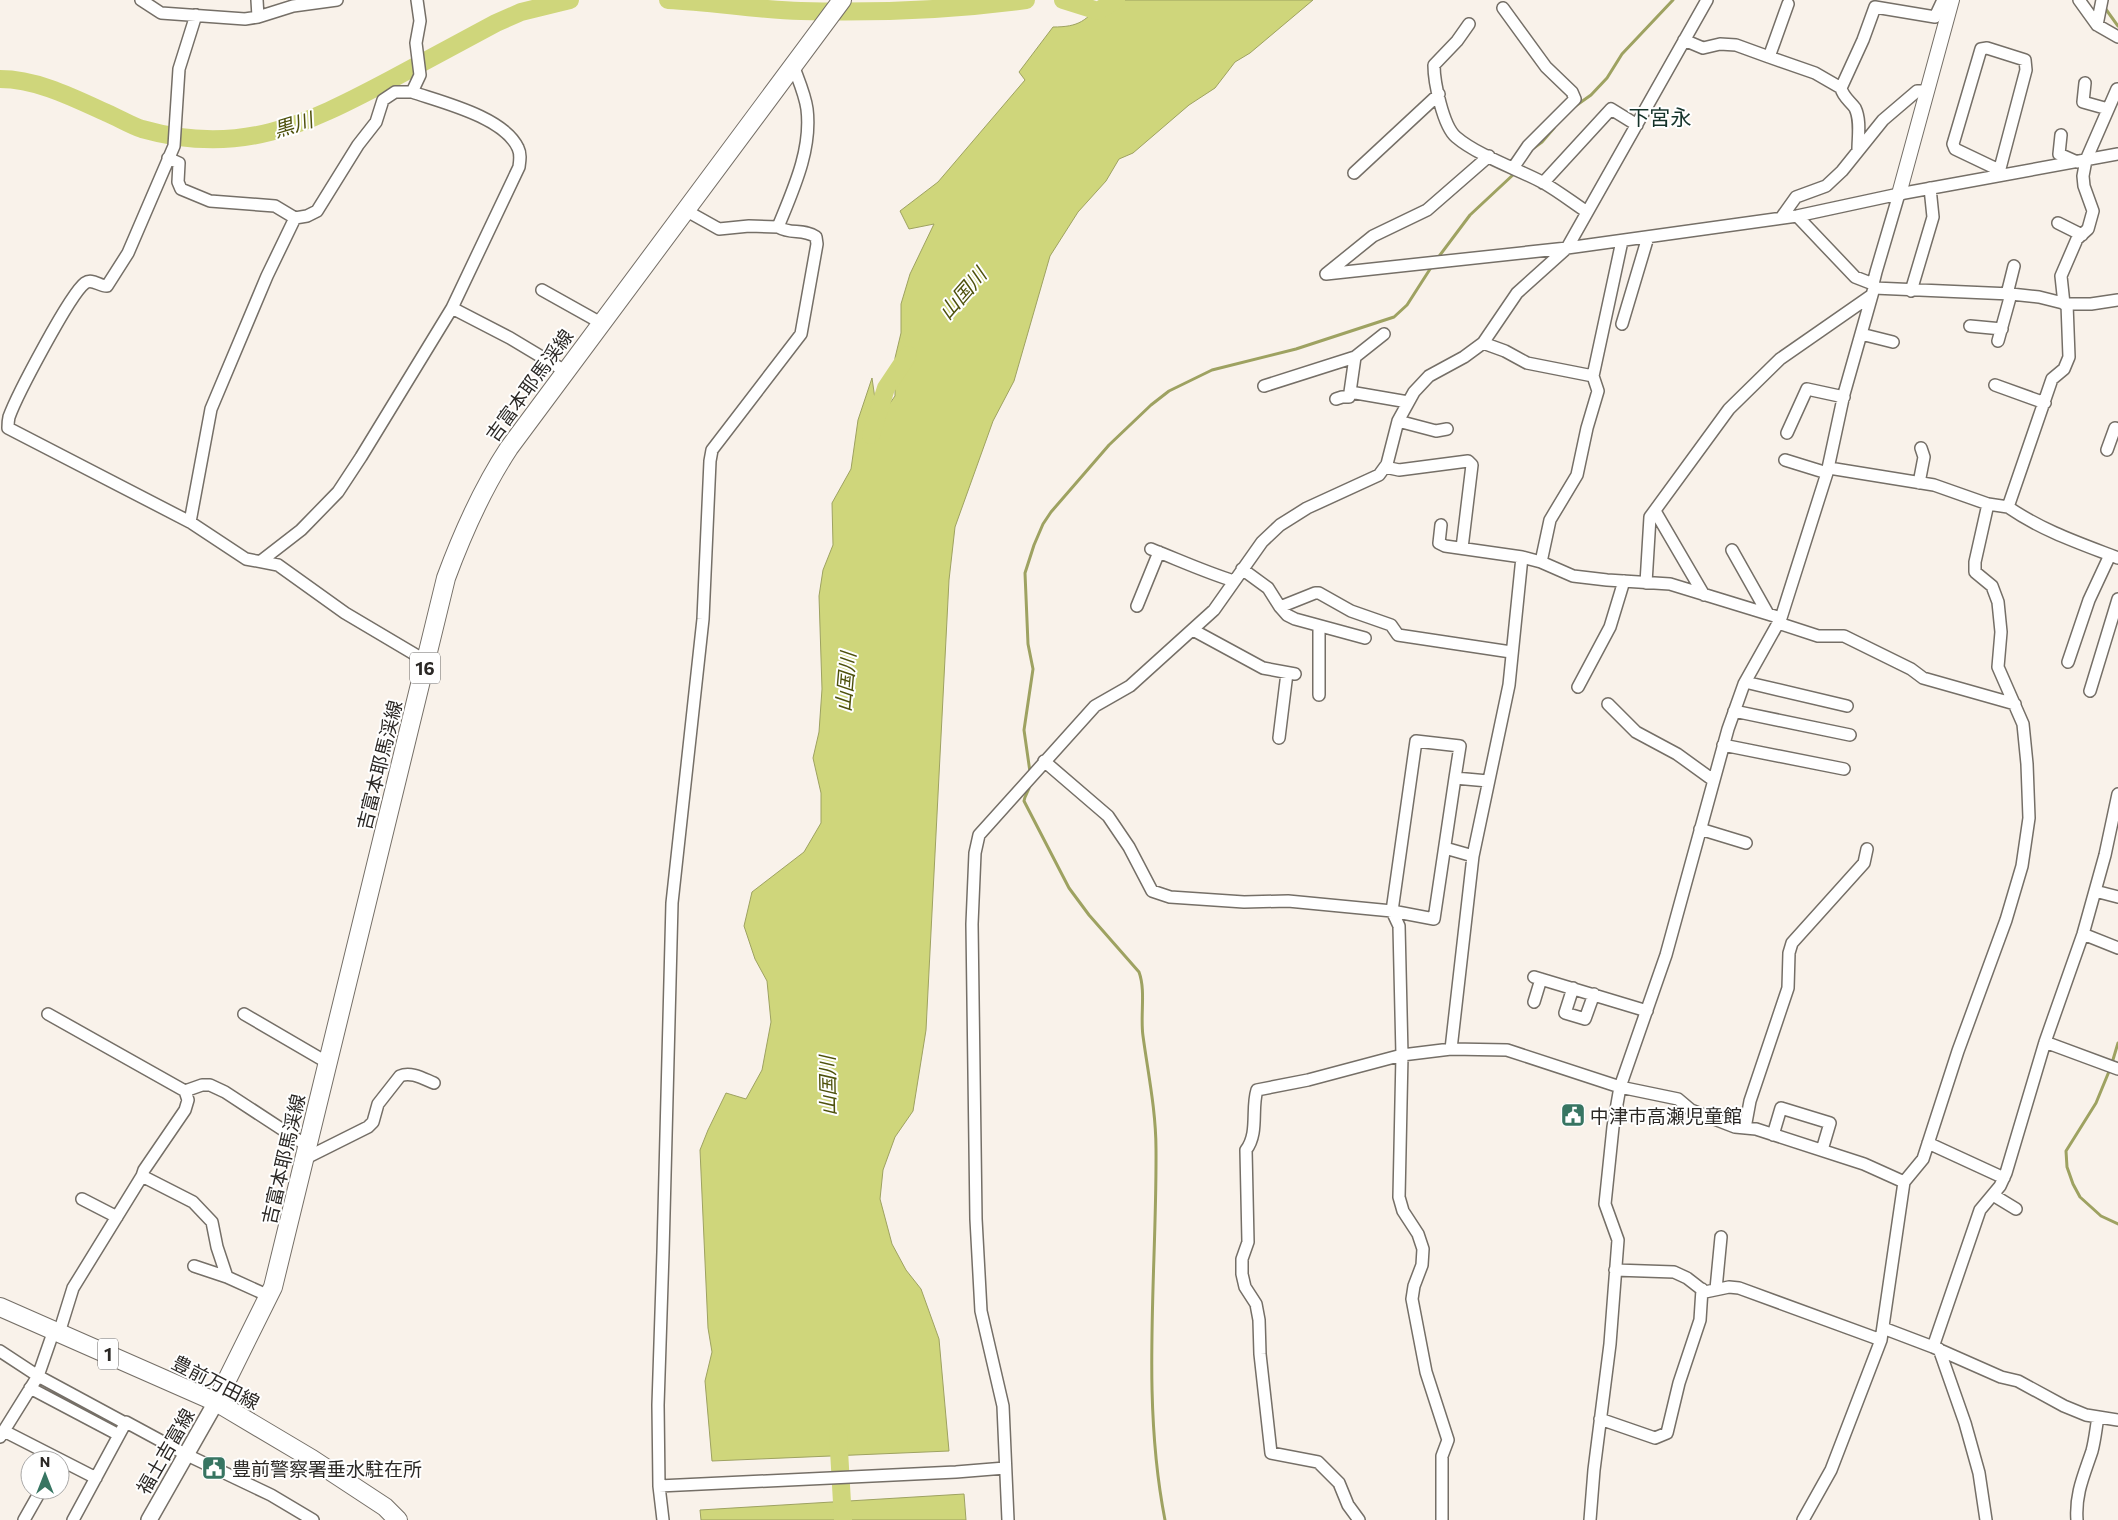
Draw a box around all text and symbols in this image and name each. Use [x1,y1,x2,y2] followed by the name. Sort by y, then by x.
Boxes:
[1629,104,1692,129] district label: 下宮永
[270,106,318,141] water label: 黒川
[933,261,992,324] water label: 山国川
[481,324,577,446] street label: 吉富本耶馬渓線
[830,649,860,713] water label: 山国川
[410,652,440,684] road number: 16
[352,698,406,832] street label: 吉富本耶馬渓線
[814,1054,840,1116] water label: 山国川
[257,1092,309,1226] street label: 吉富本耶馬渓線
[1560,1102,1586,1128] public building icon: 中津市高瀬児童館
[1590,1104,1742,1127] place label: 中津市高瀬児童館
[98,1338,118,1370] road number: 1
[168,1350,264,1414] street label: 豊前万田線
[131,1404,199,1498] street label: 福土吉富線
[20,1450,70,1500] north arrow
[40,1453,50,1470] text: N
[201,1455,227,1481] public building icon: 豊前警察署垂水駐在所
[232,1457,422,1480] place label: 豊前警察署垂水駐在所

